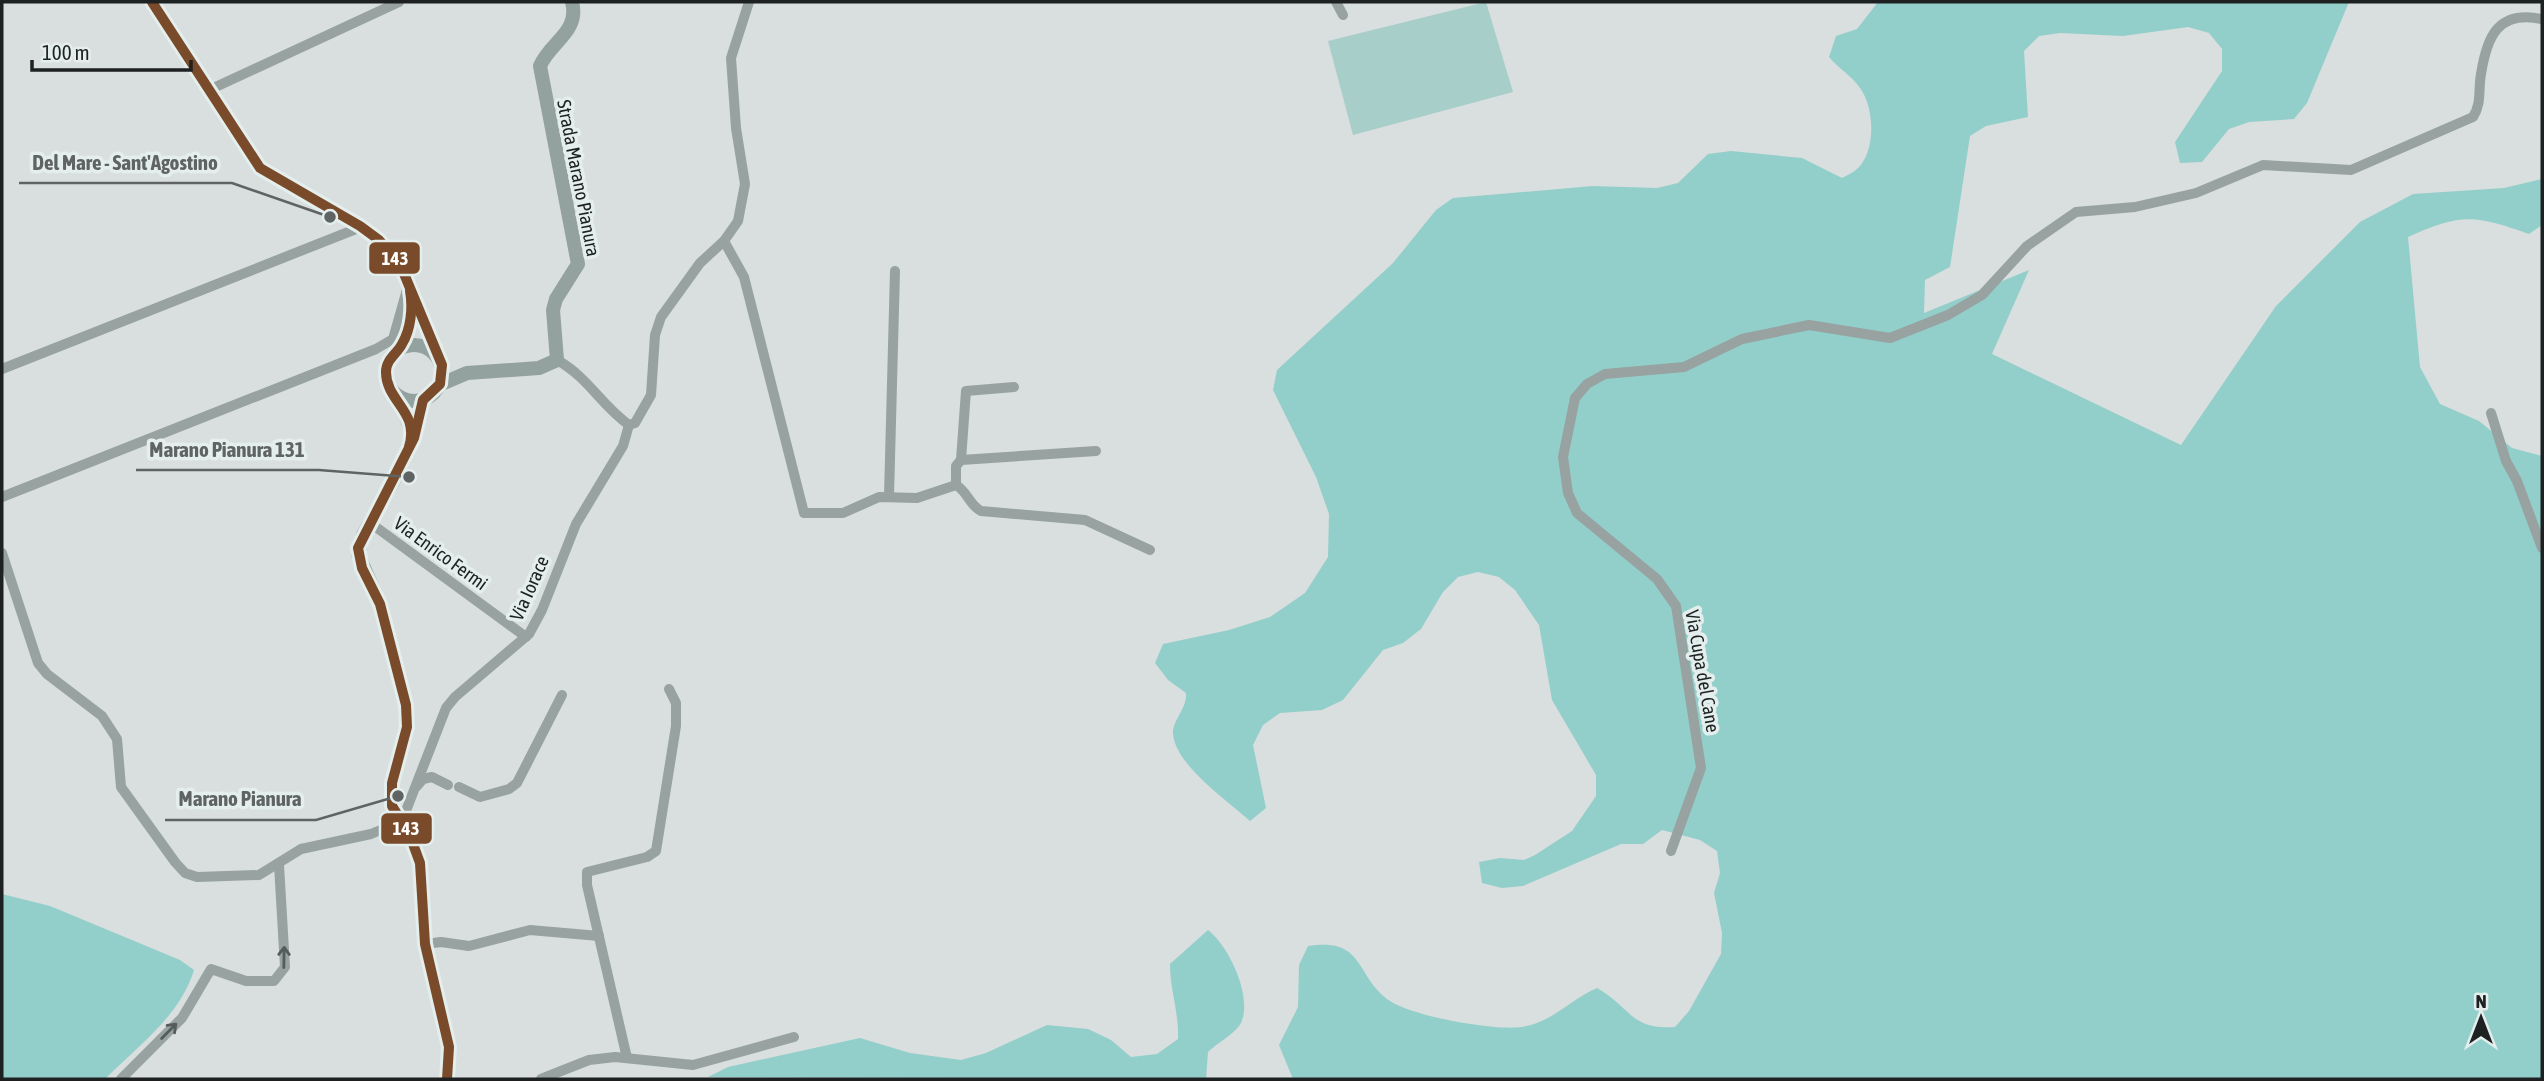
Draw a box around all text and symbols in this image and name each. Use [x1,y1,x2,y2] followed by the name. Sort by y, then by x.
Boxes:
[32,28,191,72] scale bar
[42,40,90,64] text: 100 m
[553,98,605,258] street label: Strada Marano Pianura
[19,141,232,183] callout: Del Mare - Sant'Agostino
[32,150,218,174] text: Del Mare - Sant'Agostino
[368,241,421,275] line badge: 143
[382,247,408,269] text: 143
[136,428,319,470] callout: Marano Pianura 131
[149,437,305,461] text: Marano Pianura 131
[390,512,492,594] street label: Via Enrico Fermi
[505,552,553,624] street label: Via Iorace
[1681,608,1725,734] street label: Via Cupa del Cane
[165,778,316,820] callout: Marano Pianura
[179,786,302,810] text: Marano Pianura
[380,812,433,845] line badge: 143
[393,817,419,839] text: 143
[277,946,291,969] one-way arrow
[2446,983,2516,1053] north arrow
[2475,990,2487,1012] text: N
[161,1023,178,1040] one-way arrow

